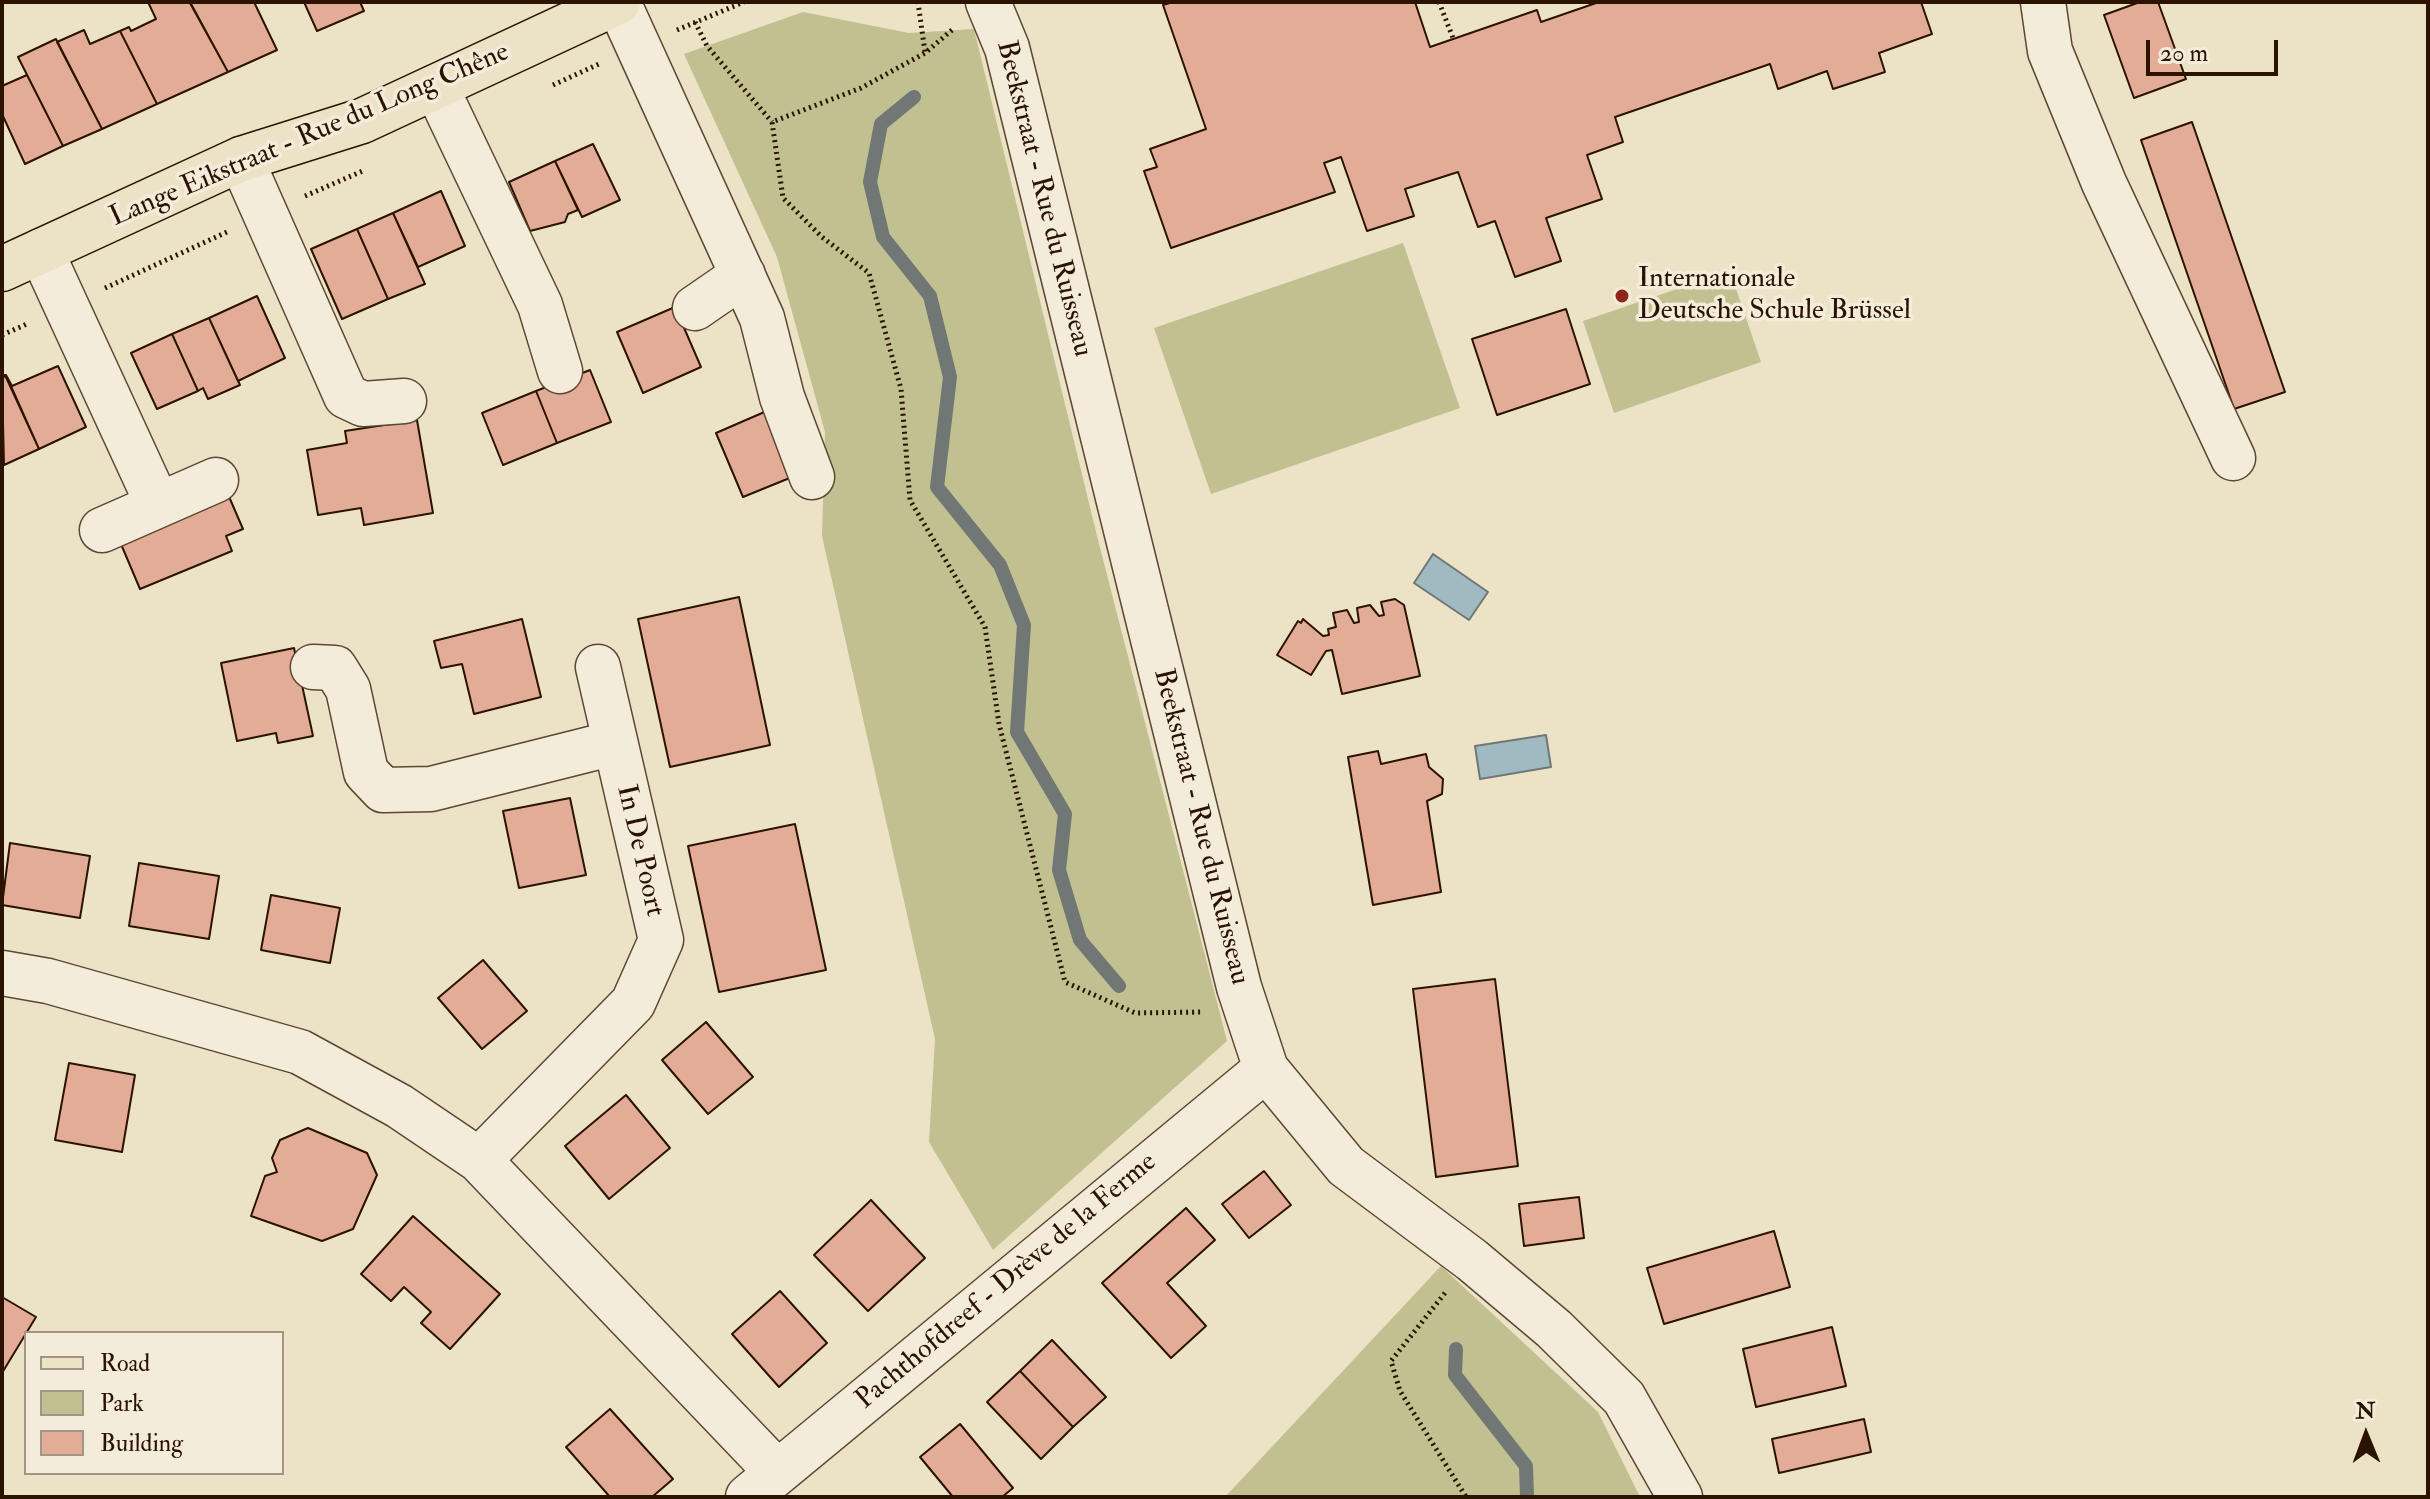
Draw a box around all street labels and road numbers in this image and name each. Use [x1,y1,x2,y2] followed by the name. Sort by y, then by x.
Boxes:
[105,36,515,236] street label: Lange Eikstraat - Rue du Long Chêne
[987,38,1099,360] street label: Beekstraat - Rue du Ruisseau
[1144,666,1256,988] street label: Beekstraat - Rue du Ruisseau
[608,782,670,920] street label: In De Poort
[850,1146,1164,1418] street label: Pachthofdreef - Drève de la Ferme

